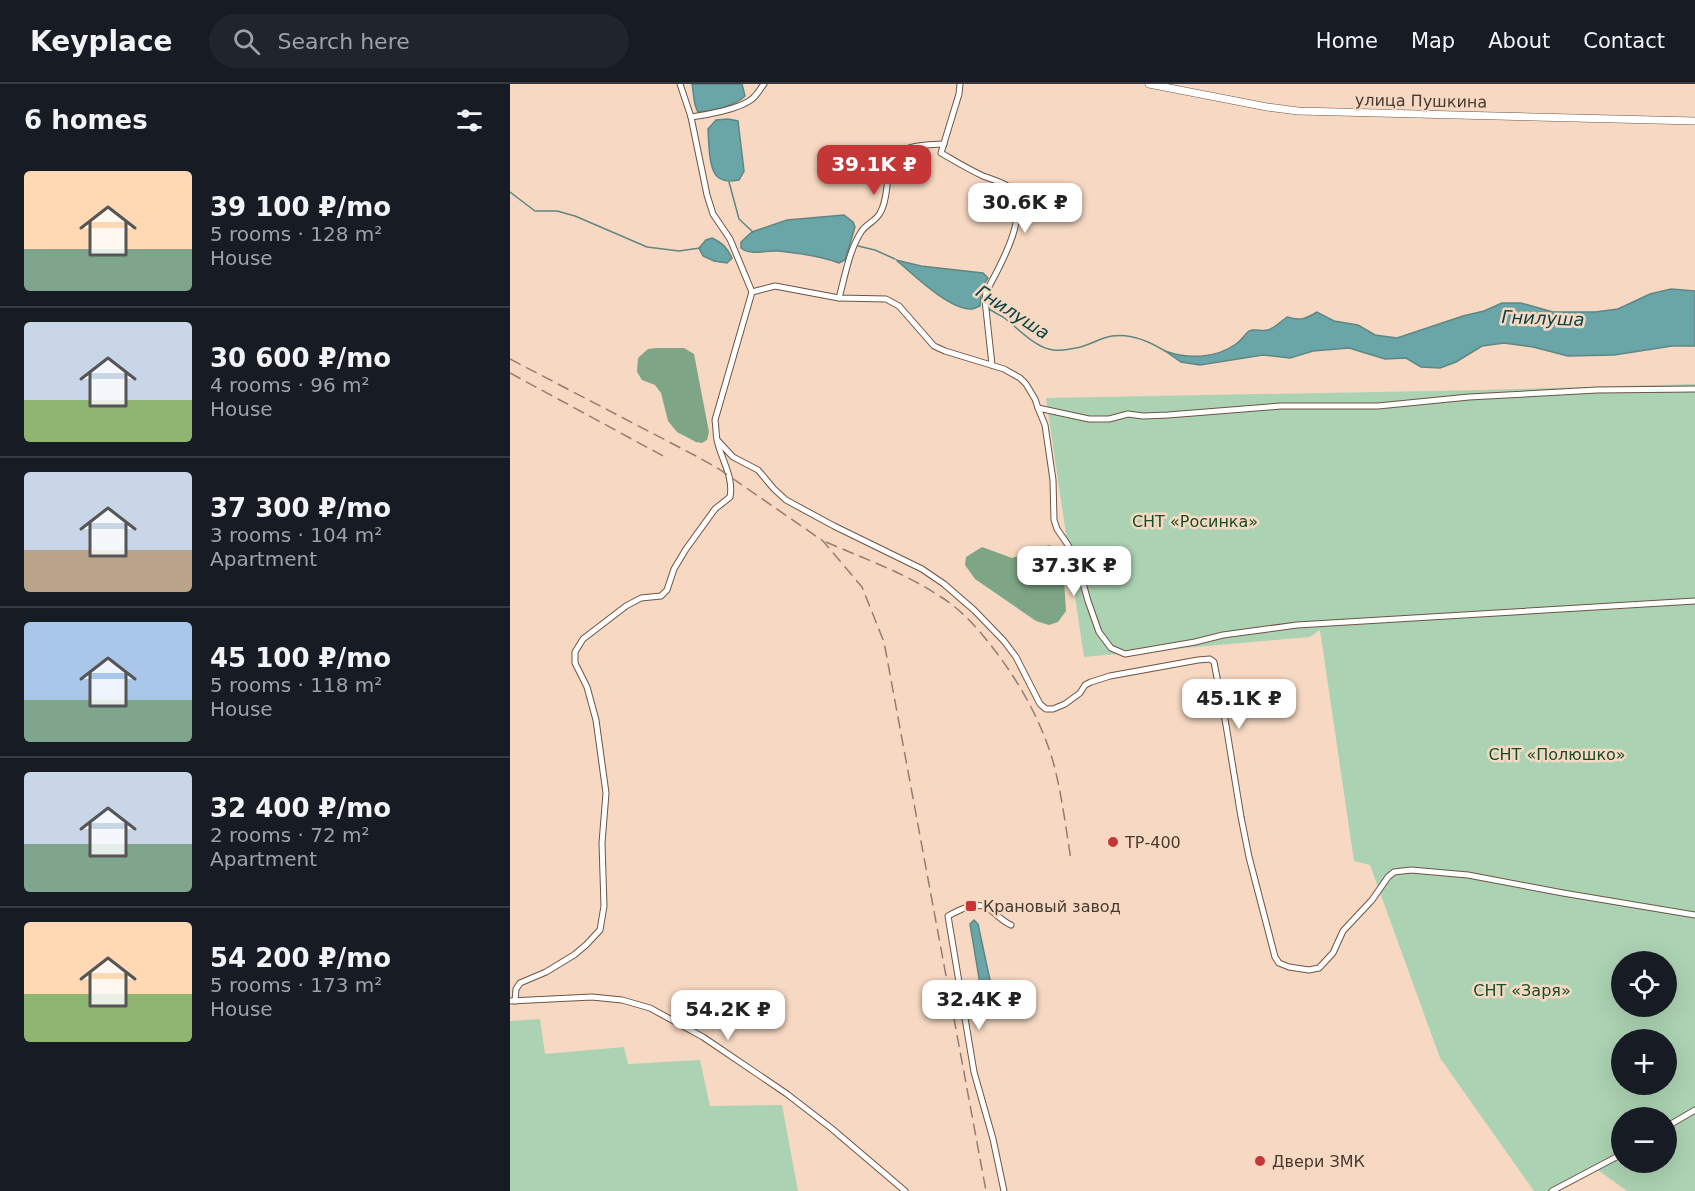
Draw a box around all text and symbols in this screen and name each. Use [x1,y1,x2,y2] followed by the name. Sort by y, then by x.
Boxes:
[209,14,629,68] search box
[30,25,173,58] text: Keyplace
[230,25,263,58] icon: search
[278,29,410,54] text: Search here
[1316,29,1378,53] text: Home
[1411,29,1455,53] text: Map
[1488,29,1550,53] text: About
[1583,29,1665,53] text: Contact
[1355,90,1487,112] street label: улица Пушкина
[453,104,486,137] icon: filters
[24,105,148,135] text: 6 homes
[819,145,929,196] pin: 39.1K ₽
[831,152,917,176] text: 39.1K ₽
[970,183,1080,234] pin: 30.6K ₽
[982,190,1068,214] text: 30.6K ₽
[210,192,391,222] text: 39 100 ₽/mo
[72,195,144,267] icon: home
[210,222,382,246] text: 5 rooms · 128 m²
[210,246,273,270] text: House
[972,281,1054,343] water label: Гнилуша
[1501,306,1585,330] water label: Гнилуша
[210,343,391,373] text: 30 600 ₽/mo
[72,346,144,418] icon: home
[210,373,370,397] text: 4 rooms · 96 m²
[210,397,273,421] text: House
[210,493,391,523] text: 37 300 ₽/mo
[72,496,144,568] icon: home
[1132,512,1258,531] park label: СНТ «Росинка»
[210,523,382,547] text: 3 rooms · 104 m²
[1019,546,1129,597] pin: 37.3K ₽
[210,547,317,571] text: Apartment
[1031,553,1117,577] text: 37.3K ₽
[210,643,391,673] text: 45 100 ₽/mo
[72,646,144,718] icon: home
[210,673,382,697] text: 5 rooms · 118 m²
[1184,679,1294,730] pin: 45.1K ₽
[1196,686,1282,710] text: 45.1K ₽
[210,697,273,721] text: House
[1488,745,1626,764] park label: СНТ «Полюшко»
[210,793,391,823] text: 32 400 ₽/mo
[72,796,144,868] icon: home
[210,823,370,847] text: 2 rooms · 72 m²
[1124,833,1181,852] place label: ТР-400
[1106,835,1120,849] marker: ТР-400
[210,847,317,871] text: Apartment
[983,897,1121,916] place label: Крановый завод
[964,899,978,913] marker: Крановый завод
[210,943,391,973] text: 54 200 ₽/mo
[72,946,144,1018] icon: home
[1611,951,1677,1173] map controls
[1611,951,1677,1017] button: locate
[210,973,382,997] text: 5 rooms · 173 m²
[924,980,1034,1031] pin: 32.4K ₽
[1473,981,1571,1000] park label: СНТ «Заря»
[936,987,1022,1011] text: 32.4K ₽
[673,990,783,1041] pin: 54.2K ₽
[210,997,273,1021] text: House
[685,997,771,1021] text: 54.2K ₽
[1611,1029,1677,1095] button: +
[1611,1107,1677,1173] button: −
[1272,1152,1365,1171] place label: Двери ЗМК
[1253,1154,1267,1168] marker: Двери ЗМК

